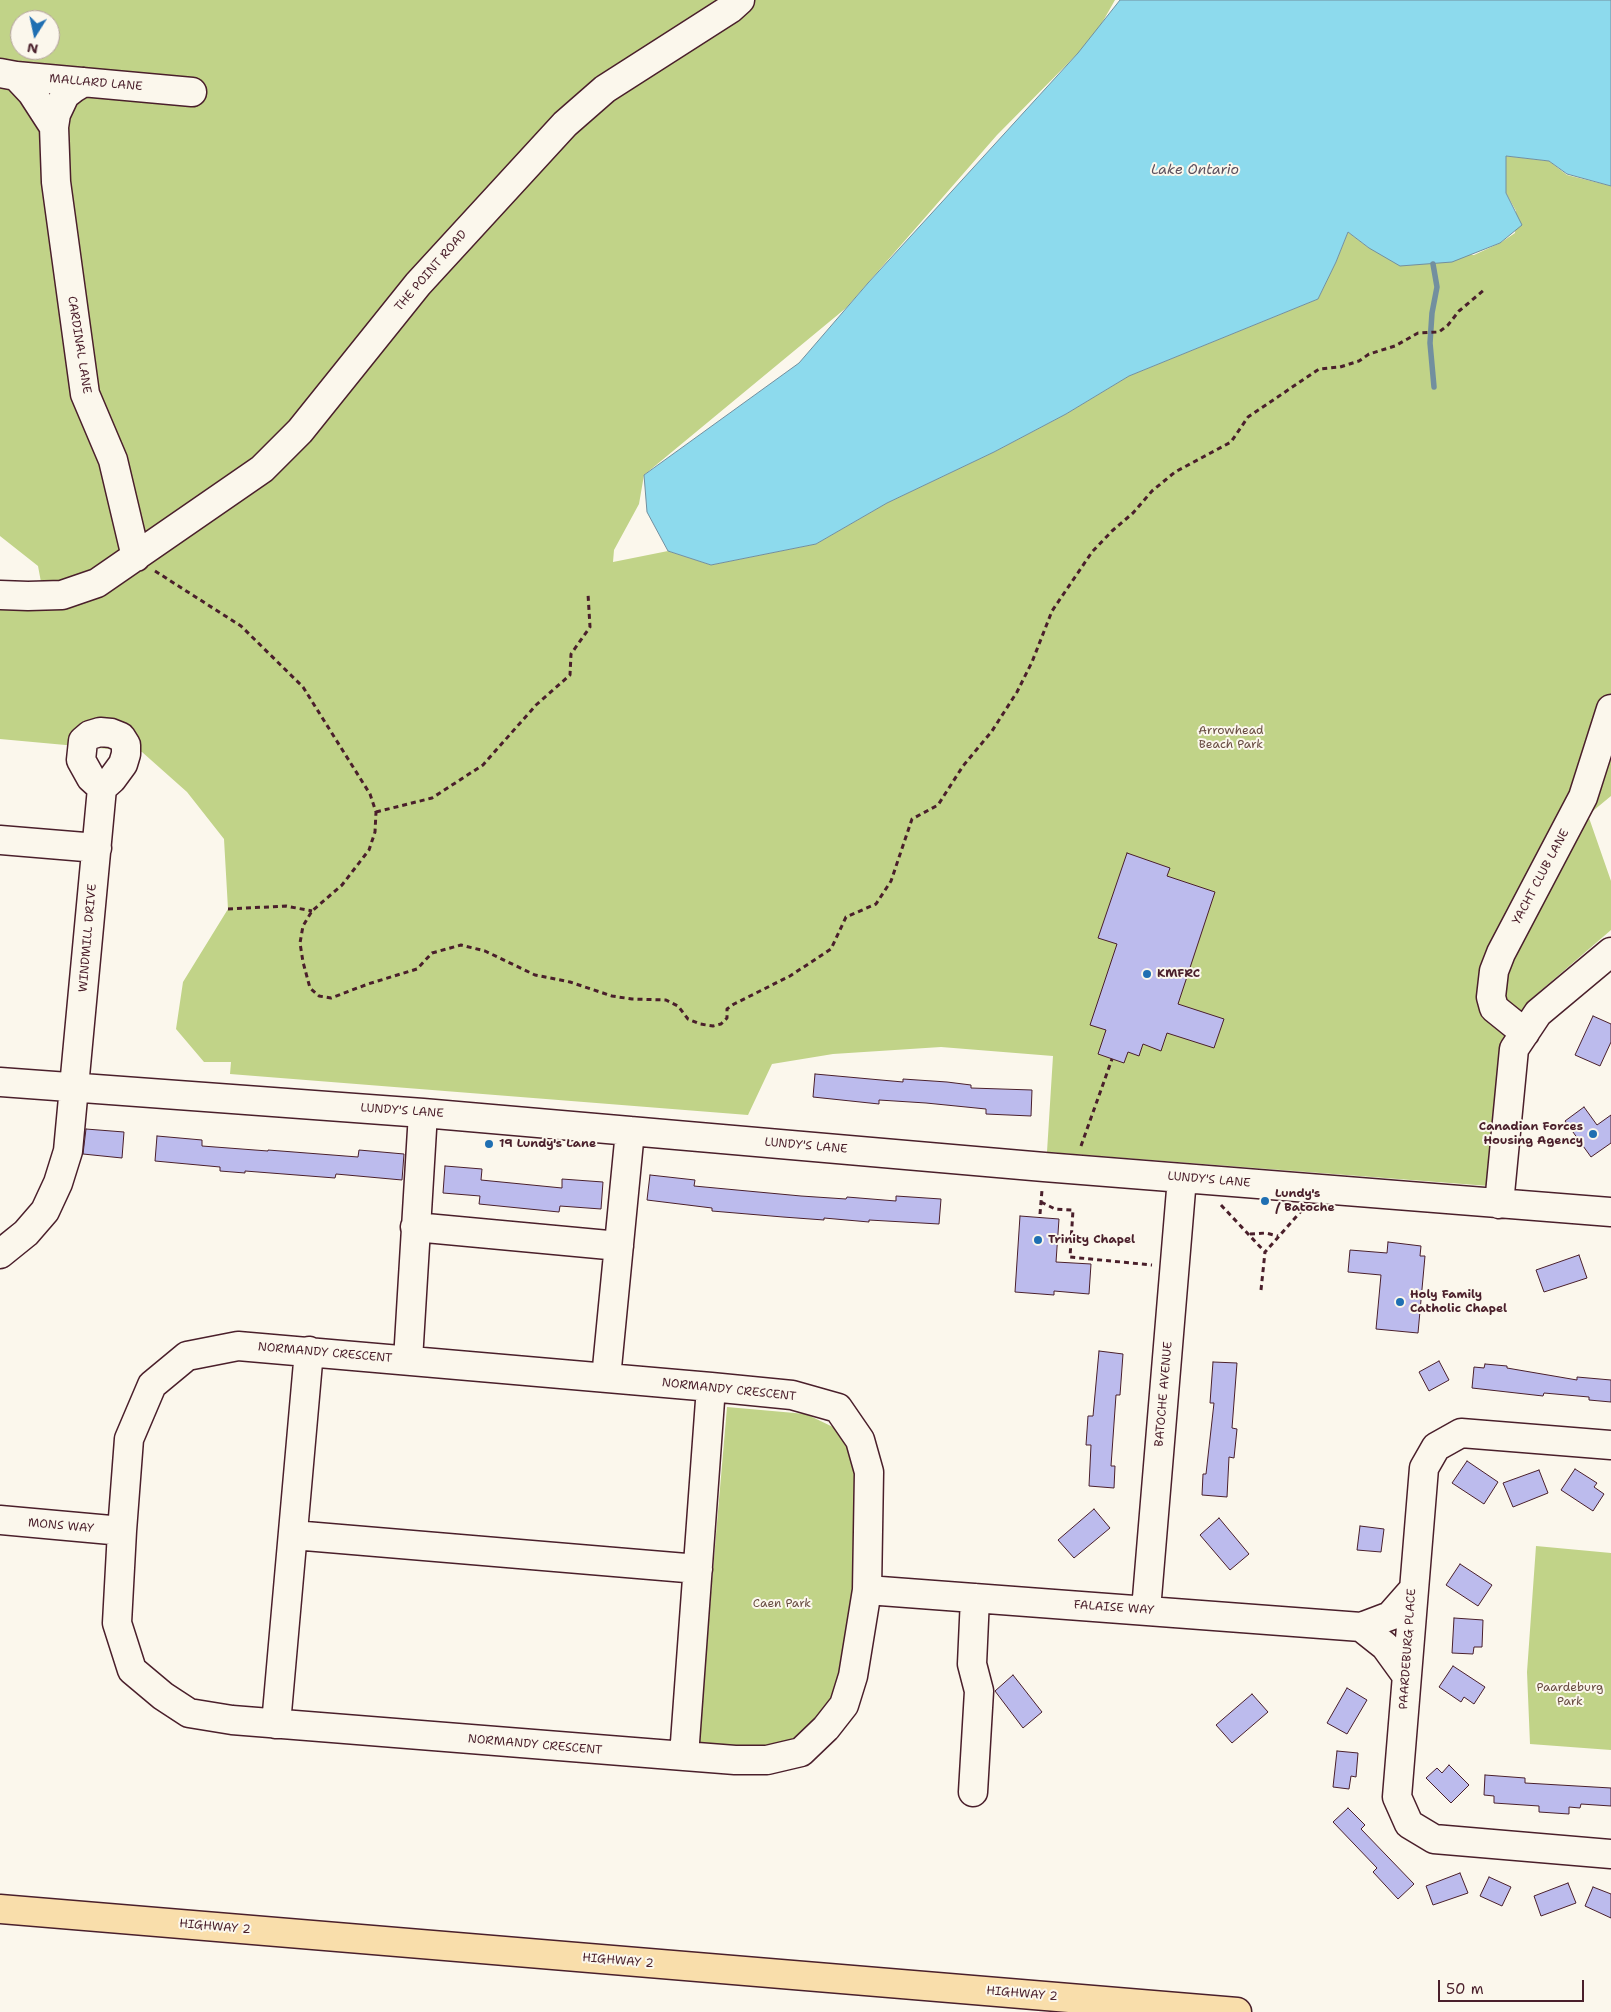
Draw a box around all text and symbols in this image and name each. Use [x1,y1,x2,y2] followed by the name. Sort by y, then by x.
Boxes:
[10,10,60,60] north arrow
[26,39,40,59] text: N
[49,72,143,94] street label: MALLARD LANE
[1151,162,1239,178] water label: Lake Ontario
[392,228,470,314] street label: THE POINT ROAD
[64,295,94,395] street label: CARDINAL LANE
[1198,724,1264,752] park label: Arrowhead Beach Park
[1510,827,1572,927] street label: YACHT CLUB LANE
[76,883,100,993] street label: WINDMILL DRIVE
[1157,967,1200,981] place label: KMFRC
[1141,968,1153,980] marker: KMFRC
[360,1101,444,1121] street label: LUNDY'S LANE
[1479,1120,1583,1148] place label: Canadian Forces Housing Agency
[1587,1128,1599,1140] marker: Canadian Forces Housing Agency
[764,1135,848,1157] street label: LUNDY'S LANE
[499,1137,596,1151] place label: 19 Lundy's Lane
[483,1138,495,1150] marker: 19 Lundy's Lane
[1167,1169,1251,1191] street label: LUNDY'S LANE
[1275,1187,1335,1215] place label: Lundy's / Batoche
[1259,1195,1271,1207] marker: Lundy's / Batoche
[1048,1233,1135,1247] place label: Trinity Chapel
[1032,1234,1044,1246] marker: Trinity Chapel
[1410,1288,1507,1316] place label: Holy Family Catholic Chapel
[1394,1296,1406,1308] marker: Holy Family Catholic Chapel
[257,1340,393,1366] street label: NORMANDY CRESCENT
[1152,1341,1176,1447] street label: BATOCHE AVENUE
[661,1376,797,1404] street label: NORMANDY CRESCENT
[27,1516,95,1536] street label: MONS WAY
[1397,1588,1419,1710] street label: PAARDEBURG PLACE
[753,1597,811,1611] park label: Caen Park
[1073,1598,1155,1618] street label: FALAISE WAY
[1537,1681,1603,1709] park label: Paardeburg Park
[467,1732,603,1758] street label: NORMANDY CRESCENT
[179,1917,251,1937] street label: HIGHWAY 2
[582,1951,654,1971] street label: HIGHWAY 2
[1441,1970,1587,2002] scale bar
[1446,1979,1484,1999] text: 50 m
[986,1984,1058,2004] street label: HIGHWAY 2

